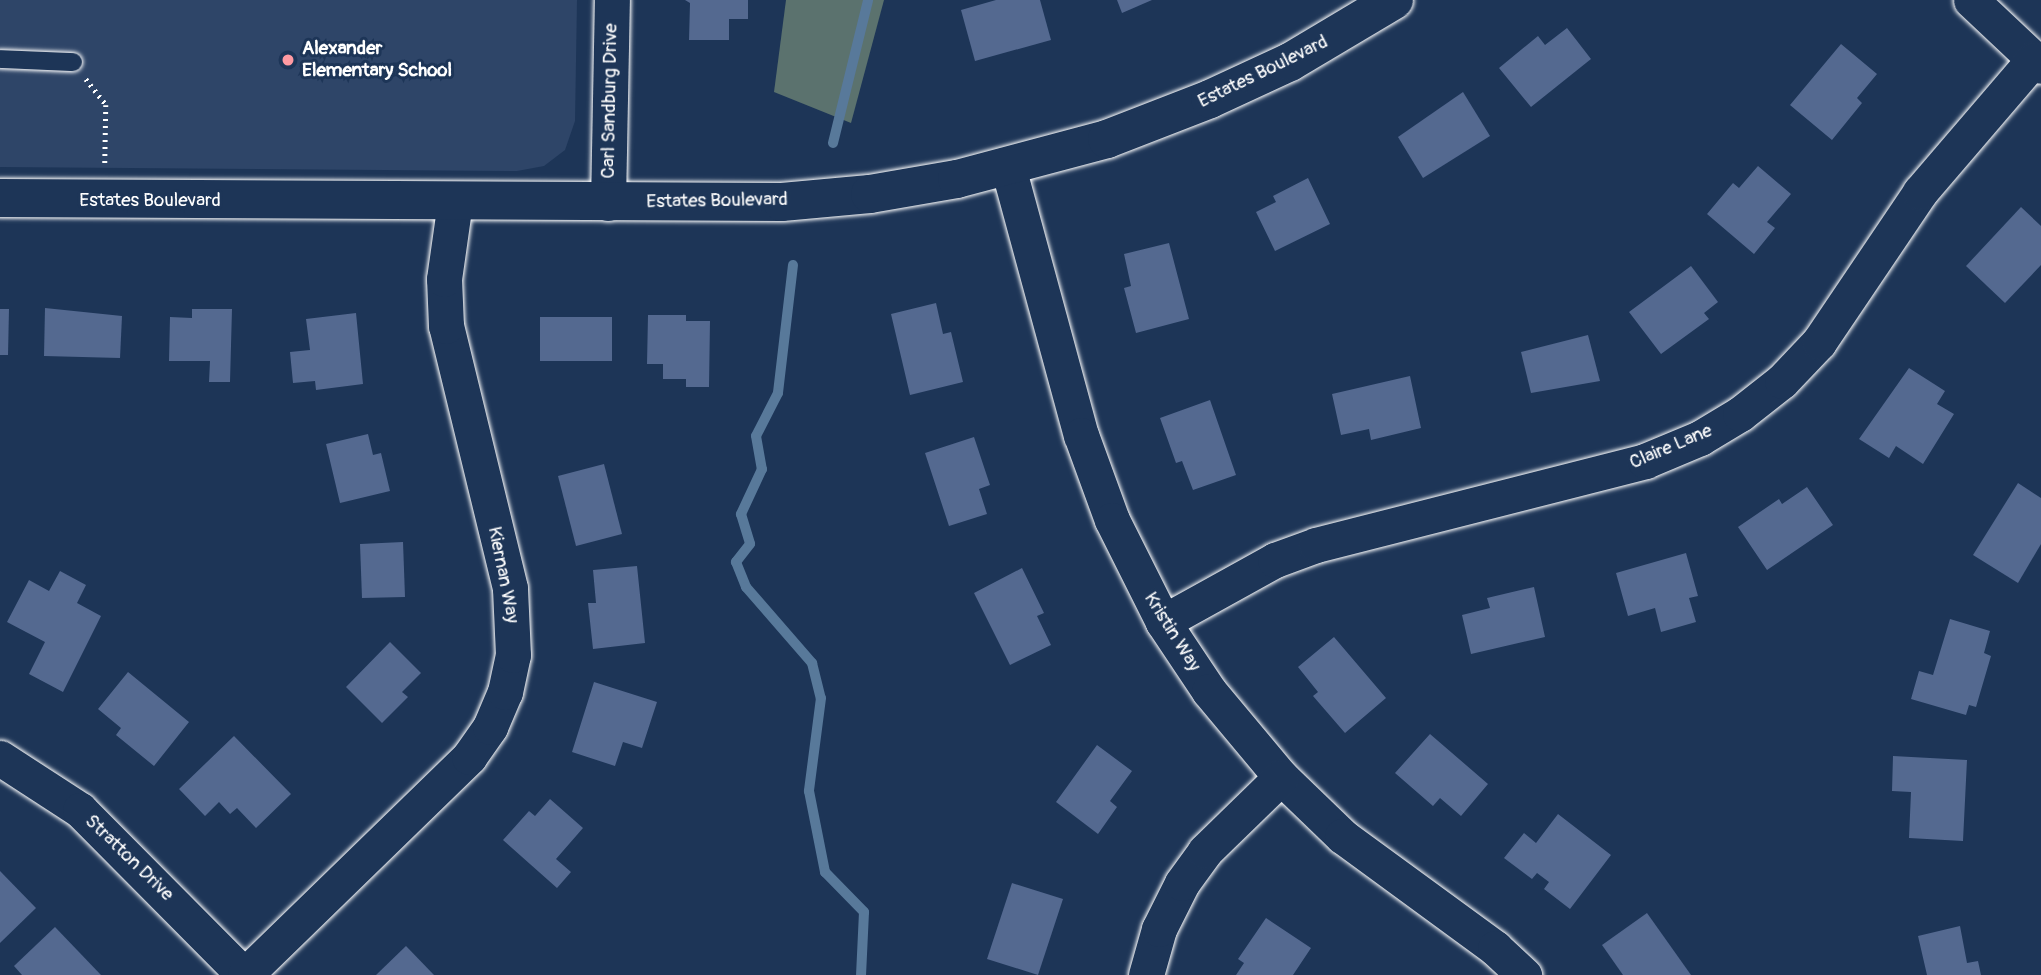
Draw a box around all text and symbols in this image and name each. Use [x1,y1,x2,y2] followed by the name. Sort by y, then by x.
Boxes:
[597,23,623,179] street label: Carl Sandburg Drive
[1194,31,1332,113] street label: Estates Boulevard
[302,38,452,82] place label: Alexander Elementary School
[280,52,296,68] marker: Alexander Elementary School
[646,188,788,214] street label: Estates Boulevard
[79,190,221,212] street label: Estates Boulevard
[1626,419,1716,475] street label: Claire Lane
[482,525,524,625] street label: Kiernan Way
[1139,588,1205,676] street label: Kristin Way
[80,810,178,906] street label: Stratton Drive

